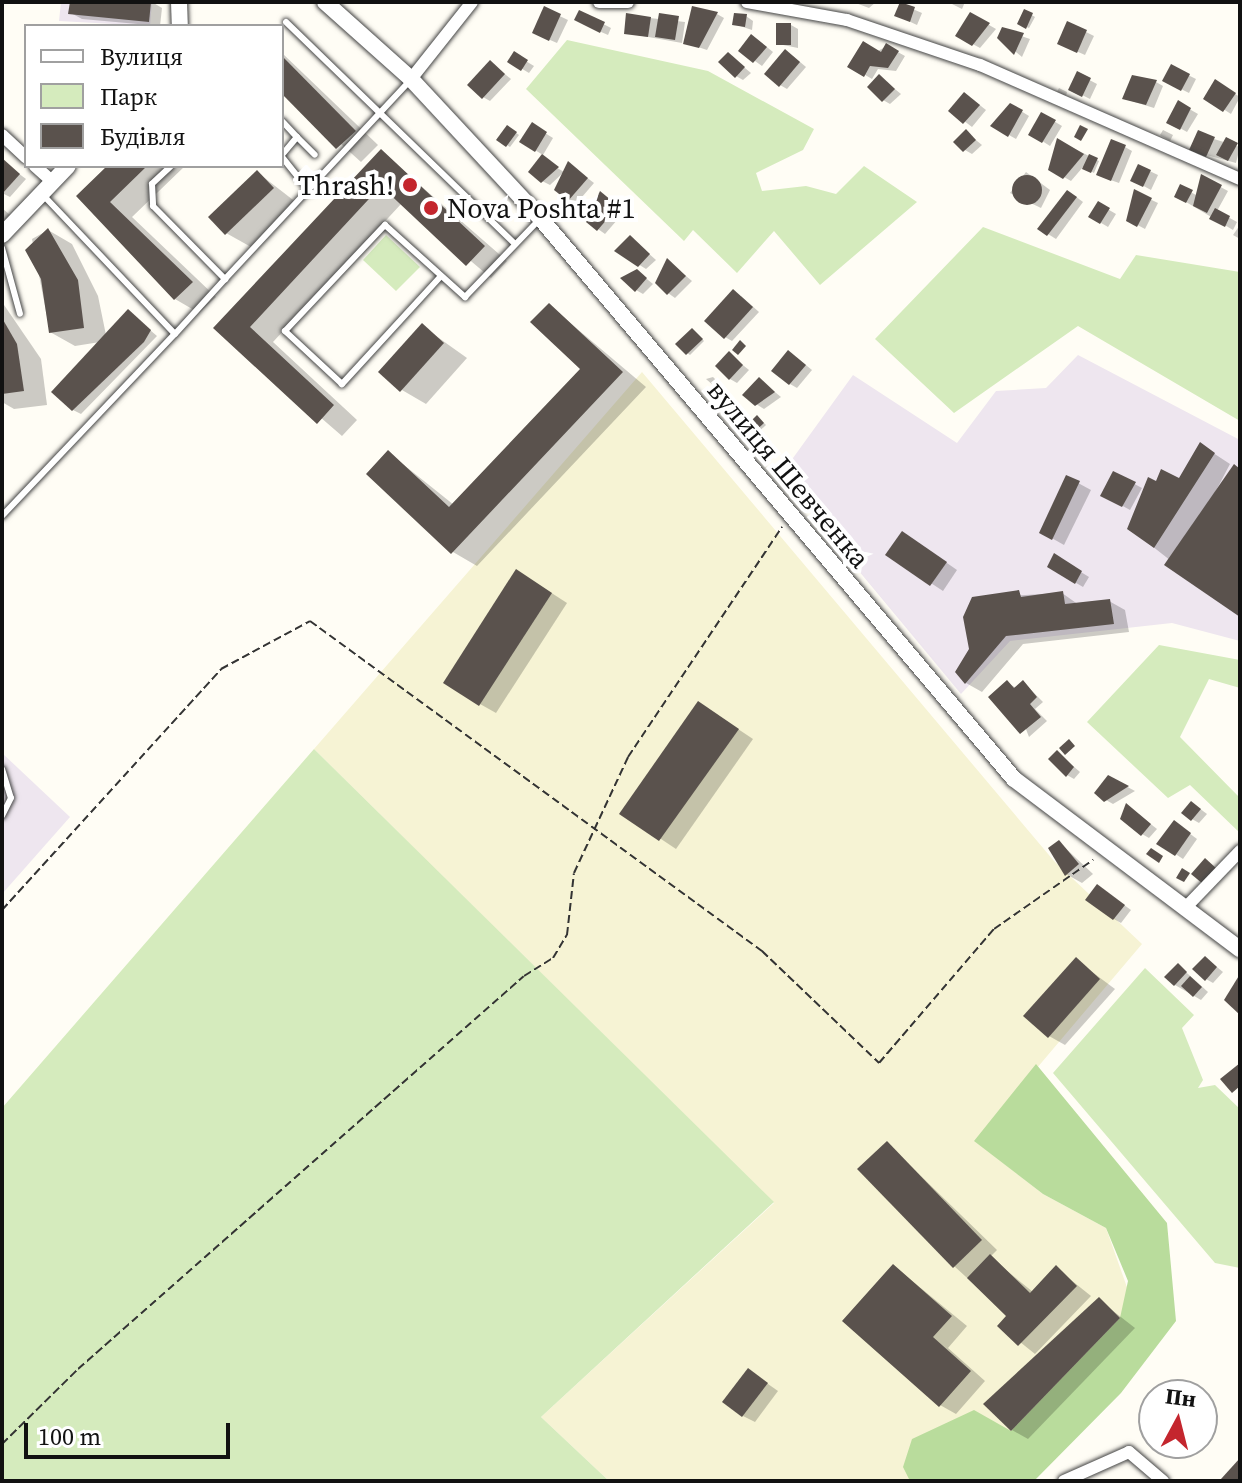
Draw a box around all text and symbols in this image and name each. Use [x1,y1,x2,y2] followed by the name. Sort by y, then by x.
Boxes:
[24,24,284,168] legend
[100,40,183,73] text: Вулиця
[100,80,157,113] text: Парк
[100,120,185,153] text: Будівля
[298,168,394,202] place label: Thrash!
[401,176,419,194] marker: Thrash!
[447,191,636,225] place label: Nova Poshta #1
[422,199,440,217] marker: Nova Poshta #1
[701,373,877,575] street label: вулиця Шевченка
[1138,1379,1218,1459] north arrow
[1164,1380,1198,1414] text: Пн
[28,1407,234,1457] scale bar
[38,1420,101,1453] text: 100 m

